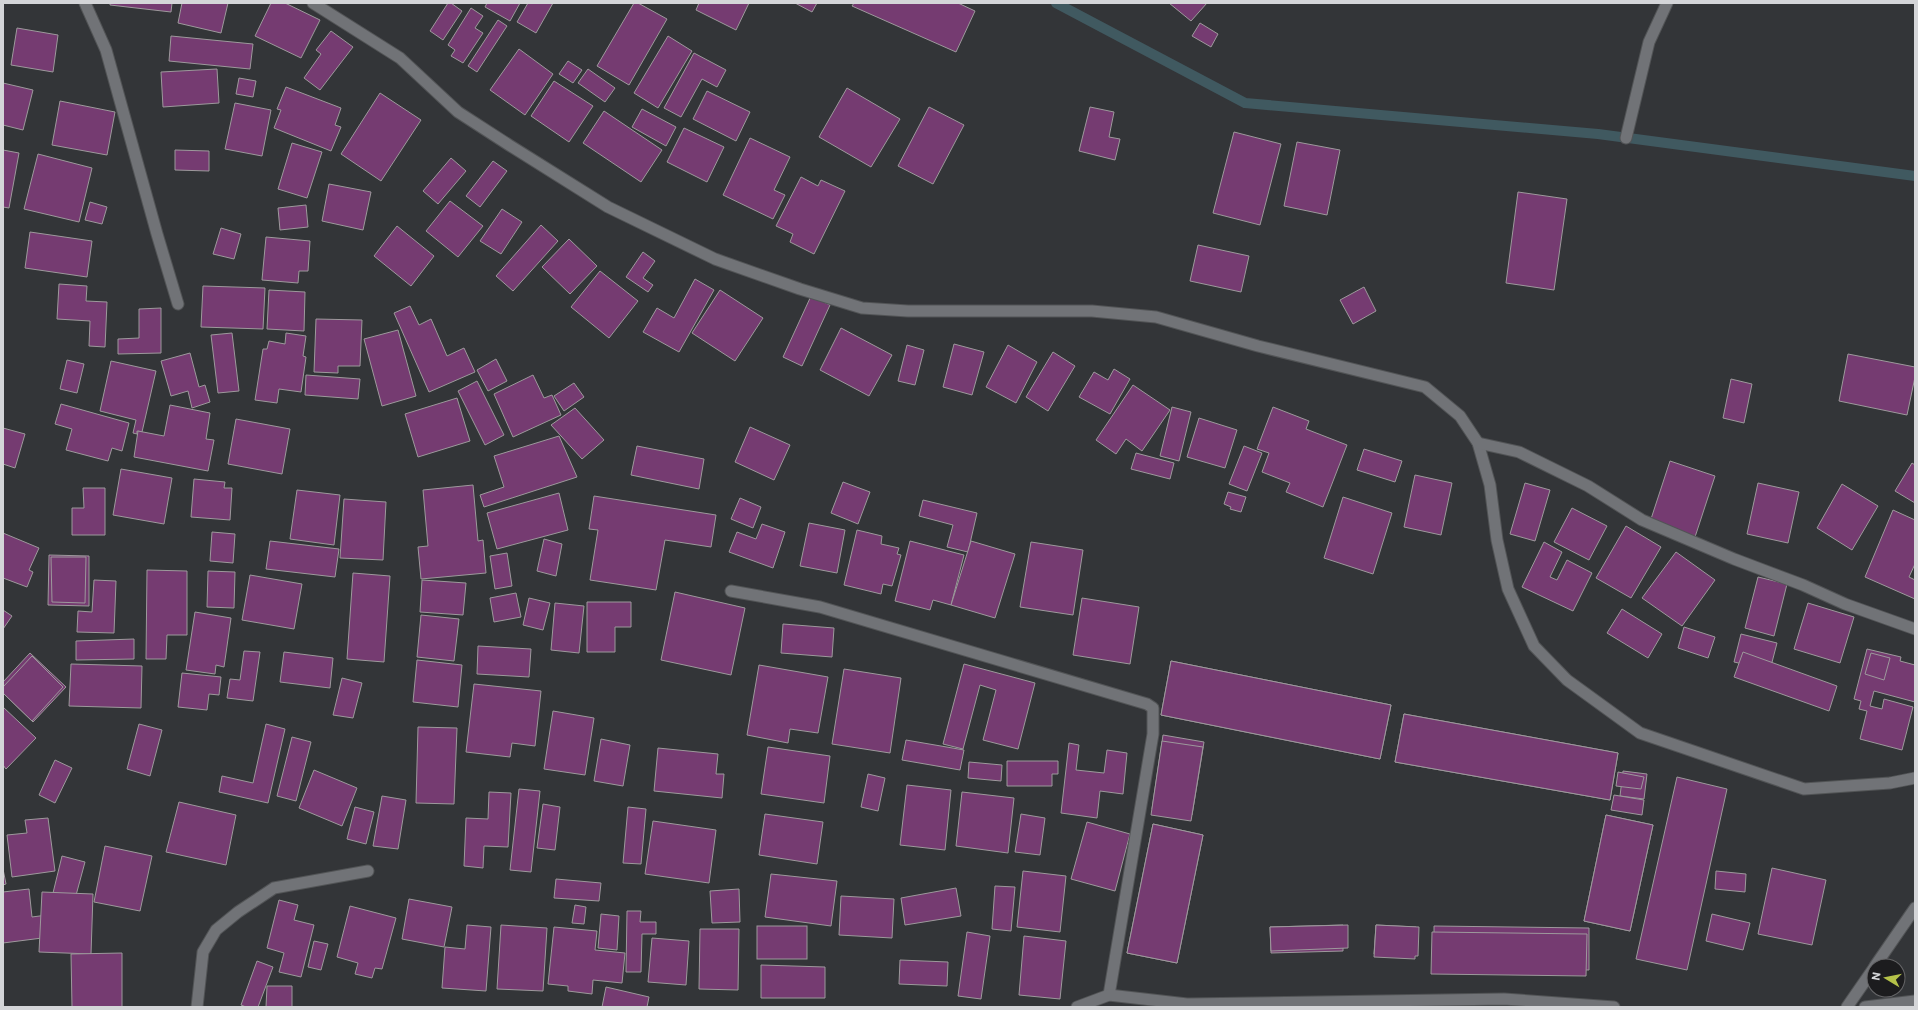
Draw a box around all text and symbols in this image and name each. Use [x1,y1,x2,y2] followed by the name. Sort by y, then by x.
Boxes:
[1866,958,1906,998] north arrow
[1869,971,1883,981] text: N

